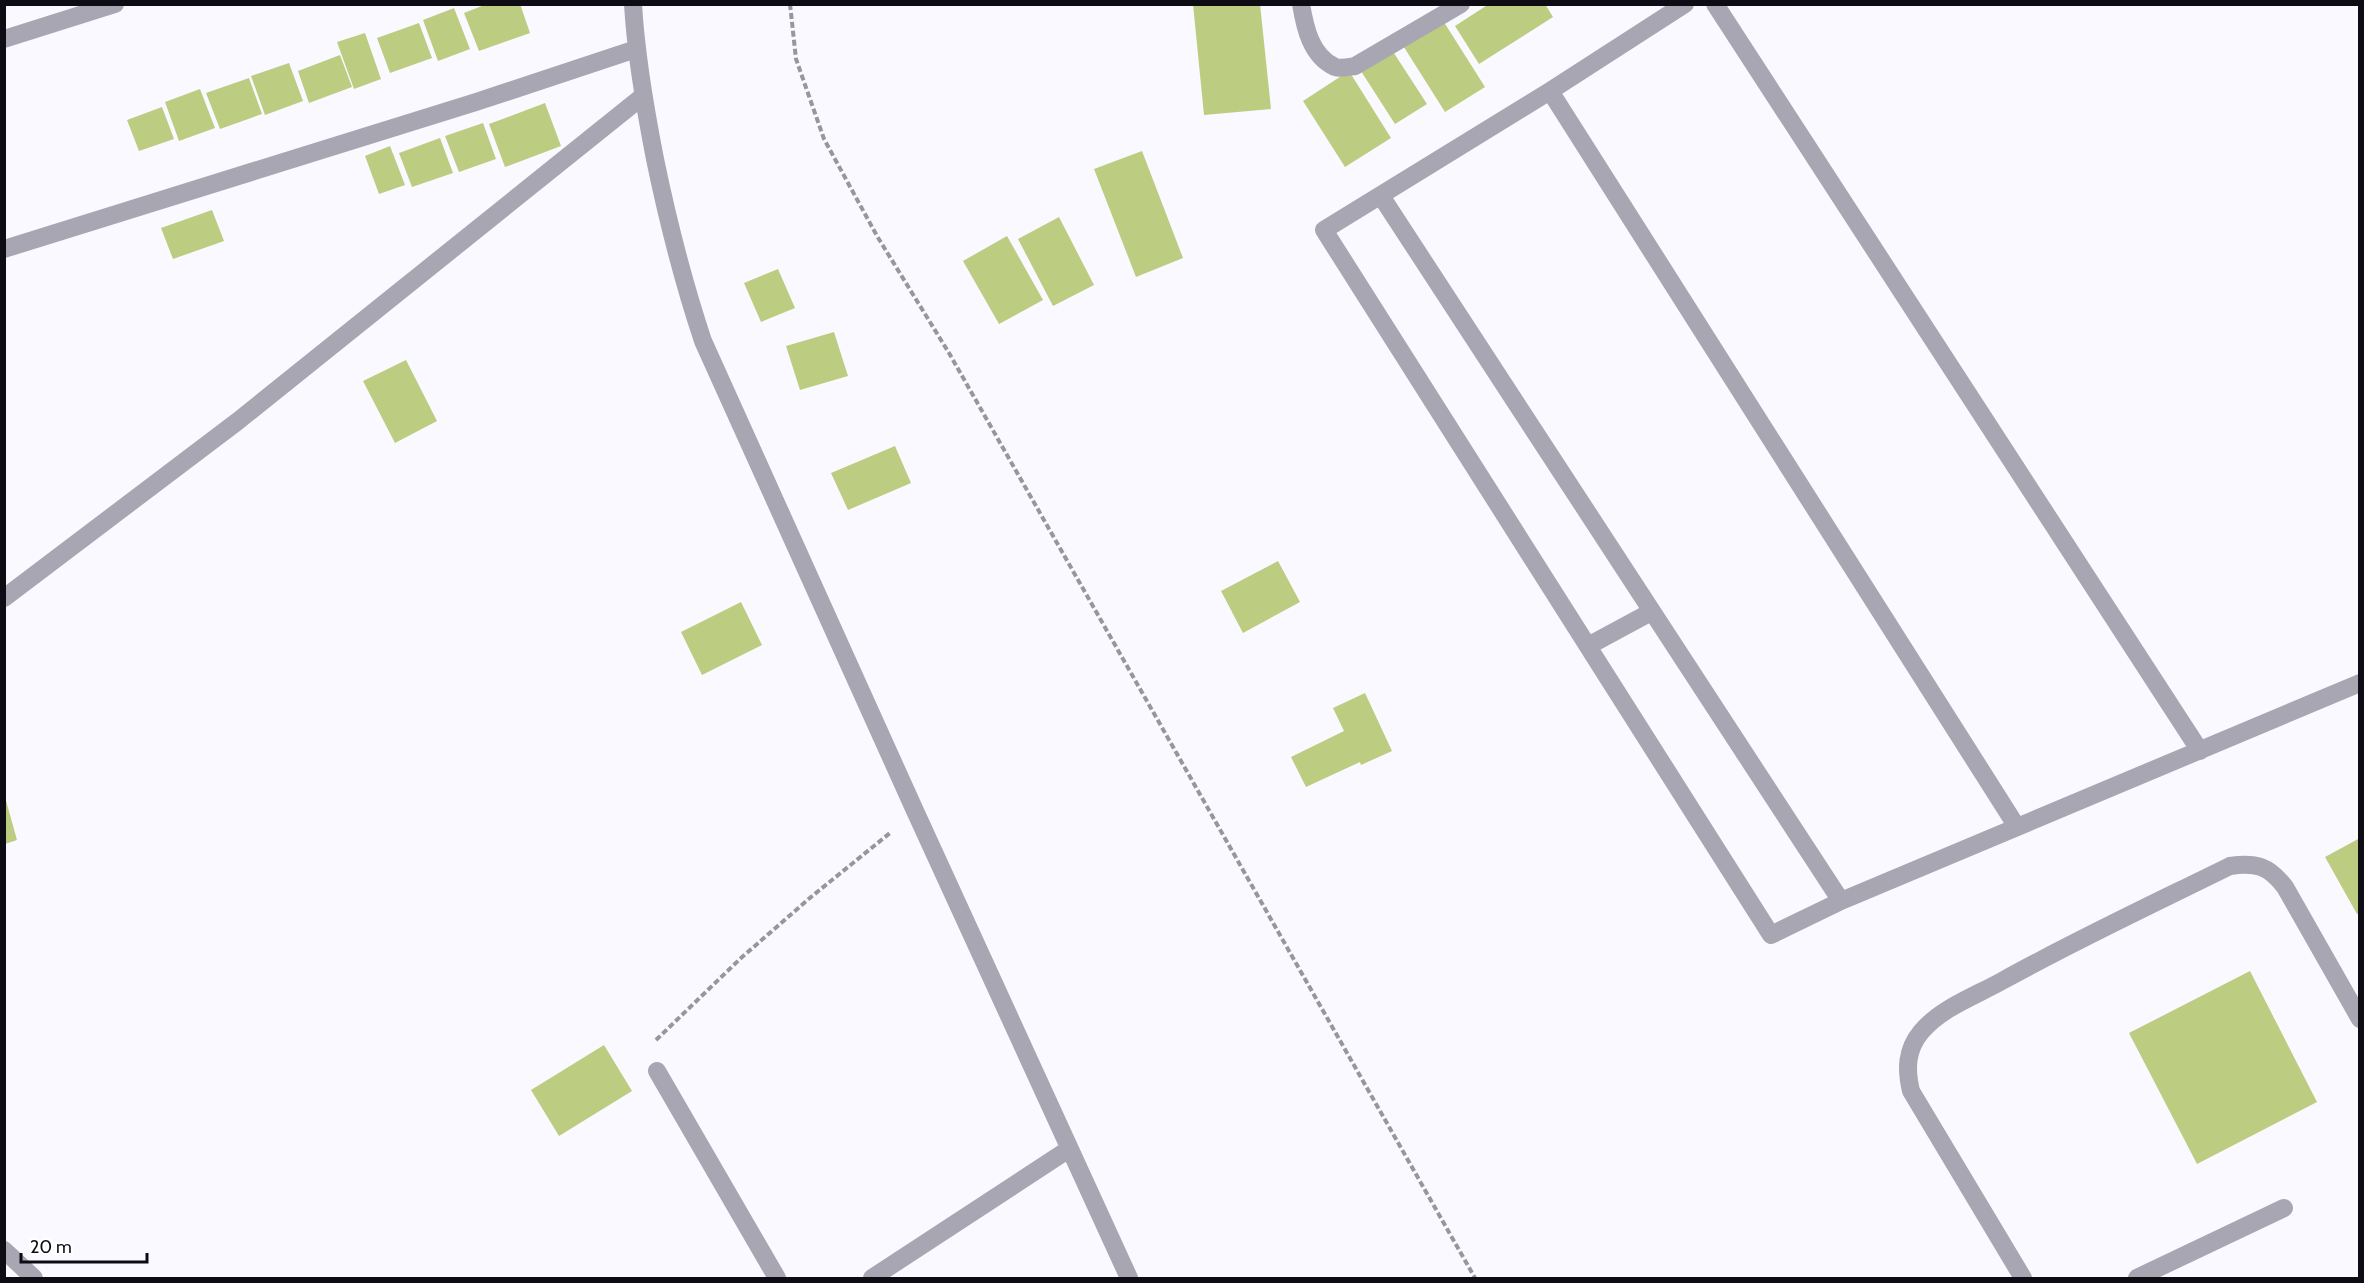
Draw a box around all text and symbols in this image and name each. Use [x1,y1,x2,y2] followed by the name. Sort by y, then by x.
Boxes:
[21,1226,147,1264] scale bar
[30,1236,72,1258] text: 20 m

